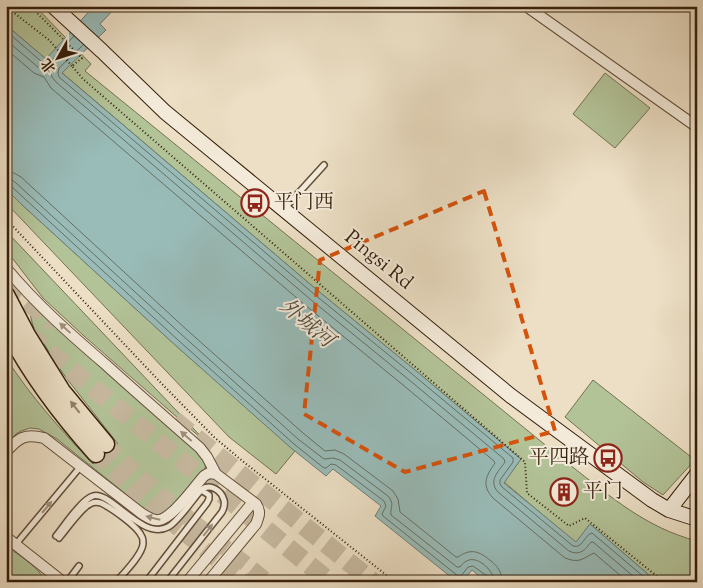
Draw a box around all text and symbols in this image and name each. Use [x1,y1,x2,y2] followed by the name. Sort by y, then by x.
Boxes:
[32,32,82,82] north arrow
[37,53,62,77] text: 北
[240,188,270,218] bus stop icon: 平门西
[274,189,334,218] place label: 平门西
[337,224,419,298] street label: Pingsi Rd
[272,292,343,358] water label: 外城河
[58,323,71,334] one-way arrow
[70,400,80,414] one-way arrow
[181,430,193,442] one-way arrow
[593,443,623,473] bus stop icon: 平四路
[529,444,589,473] place label: 平四路
[549,477,579,507] building icon: 平门
[583,478,623,507] place label: 平门
[41,501,52,514] one-way arrow
[145,513,160,521] one-way arrow
[203,523,214,536] one-way arrow

